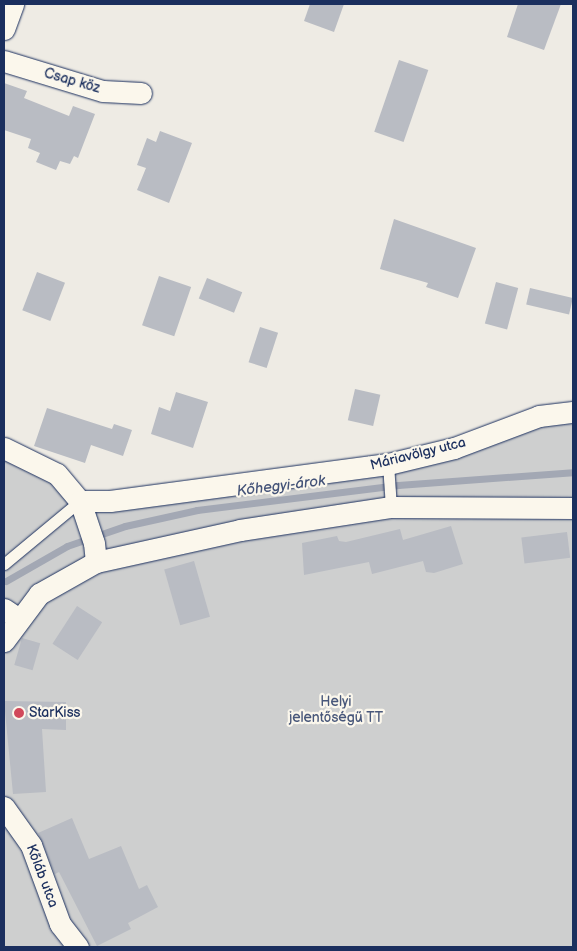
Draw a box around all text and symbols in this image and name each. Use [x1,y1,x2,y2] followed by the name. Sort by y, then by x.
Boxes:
[42,65,102,97] street label: Csap köz
[368,434,468,474] street label: Máriavölgy utca
[236,472,326,500] water label: Kőhegyi-árok
[289,694,383,726] park label: Helyi jelentőségű TT
[29,705,80,721] place label: StarKiss
[13,707,25,719] marker: StarKiss
[22,842,62,910] street label: Kőláb utca

